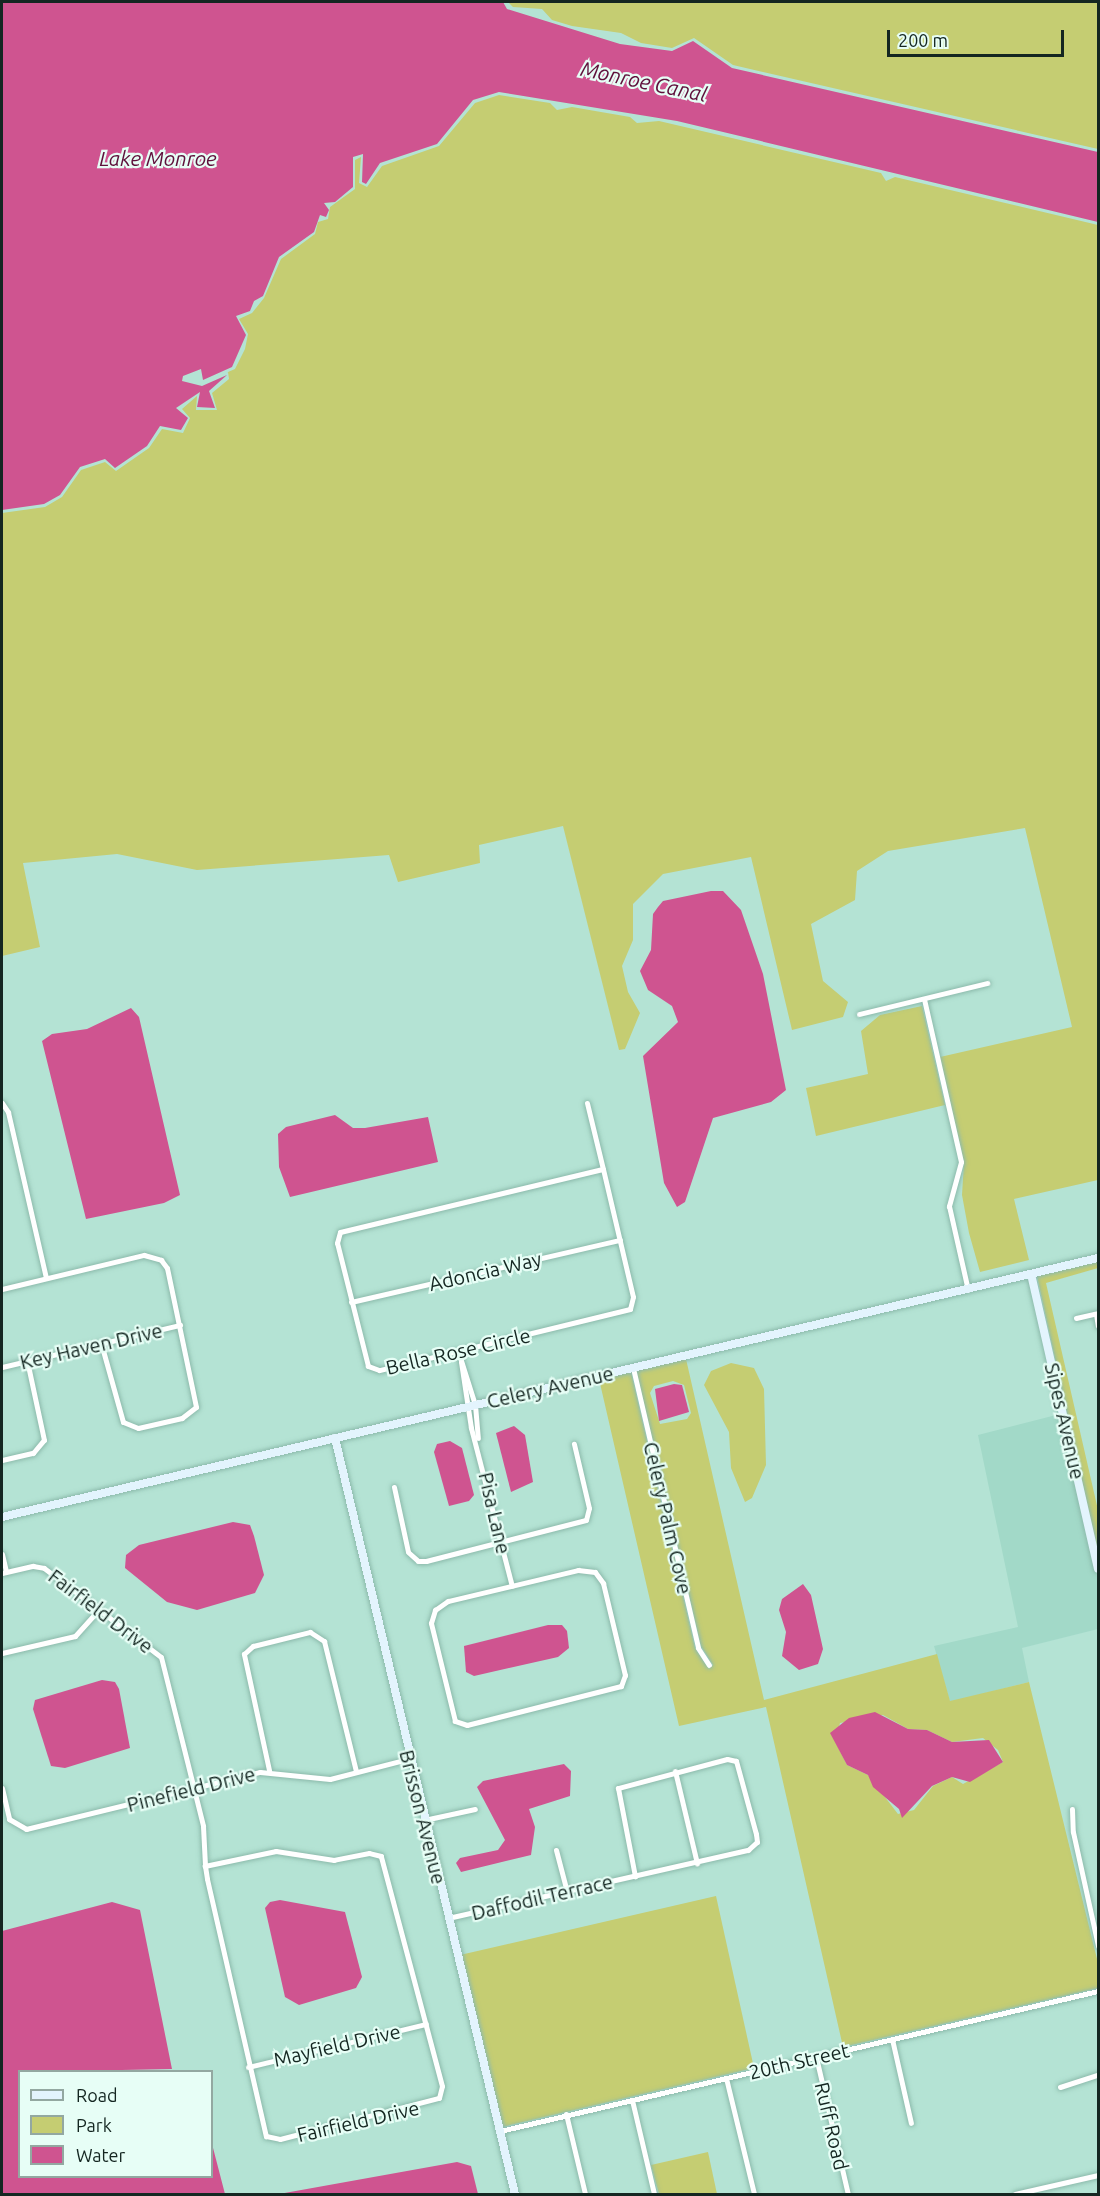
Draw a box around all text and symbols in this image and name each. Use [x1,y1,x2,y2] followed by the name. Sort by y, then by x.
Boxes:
[890,18,1067,56] scale bar
[898,30,948,50] text: 200 m
[579,55,709,107] water label: Monroe Canal
[99,145,217,171] water label: Lake Monroe
[426,1246,544,1296] street label: Adoncia Way
[17,1318,165,1374] street label: Key Haven Drive
[383,1323,533,1379] street label: Bella Rose Circle
[1040,1360,1090,1482] street label: Sipes Avenue
[484,1361,616,1413] street label: Celery Avenue
[639,1439,697,1597] street label: Celery Palm Cove
[474,1470,516,1556] street label: Pisa Lane
[44,1564,158,1658] street label: Fairfield Drive
[395,1747,451,1887] street label: Brisson Avenue
[124,1761,258,1817] street label: Pinefield Drive
[469,1869,615,1925] street label: Daffodil Terrace
[271,2019,403,2071] street label: Mayfield Drive
[746,2038,852,2084] street label: 20th Street
[18,2070,213,2178] legend
[810,2080,854,2172] street label: Ruff Road
[76,2085,118,2105] text: Road
[294,2095,422,2147] street label: Fairfield Drive
[76,2115,112,2135] text: Park
[76,2145,125,2165] text: Water

